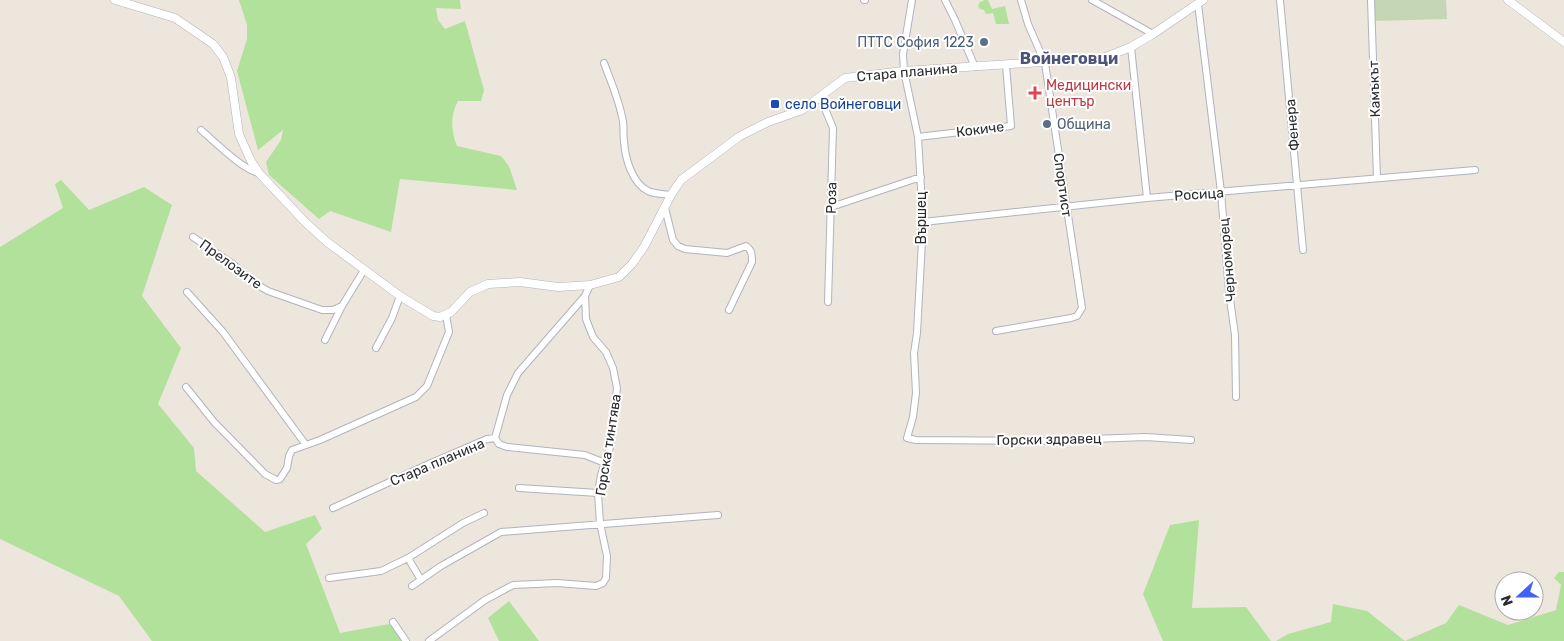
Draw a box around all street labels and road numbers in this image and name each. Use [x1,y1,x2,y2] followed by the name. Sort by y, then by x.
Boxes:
[856,60,958,85] street label: Стара планина
[1365,60,1384,118] street label: Камъкът
[1282,98,1303,152] street label: Фенера
[955,118,1005,141] street label: Кокиче
[1050,152,1075,218] street label: Спортист
[823,182,840,214] street label: Роза
[1174,184,1224,205] street label: Росица
[913,191,930,245] street label: Вършец
[1215,217,1240,303] street label: Черноморец
[196,236,265,293] street label: Прелозите
[592,393,625,497] street label: Горска тинтява
[996,430,1102,449] street label: Горски здравец
[387,435,487,490] street label: Стара планина

